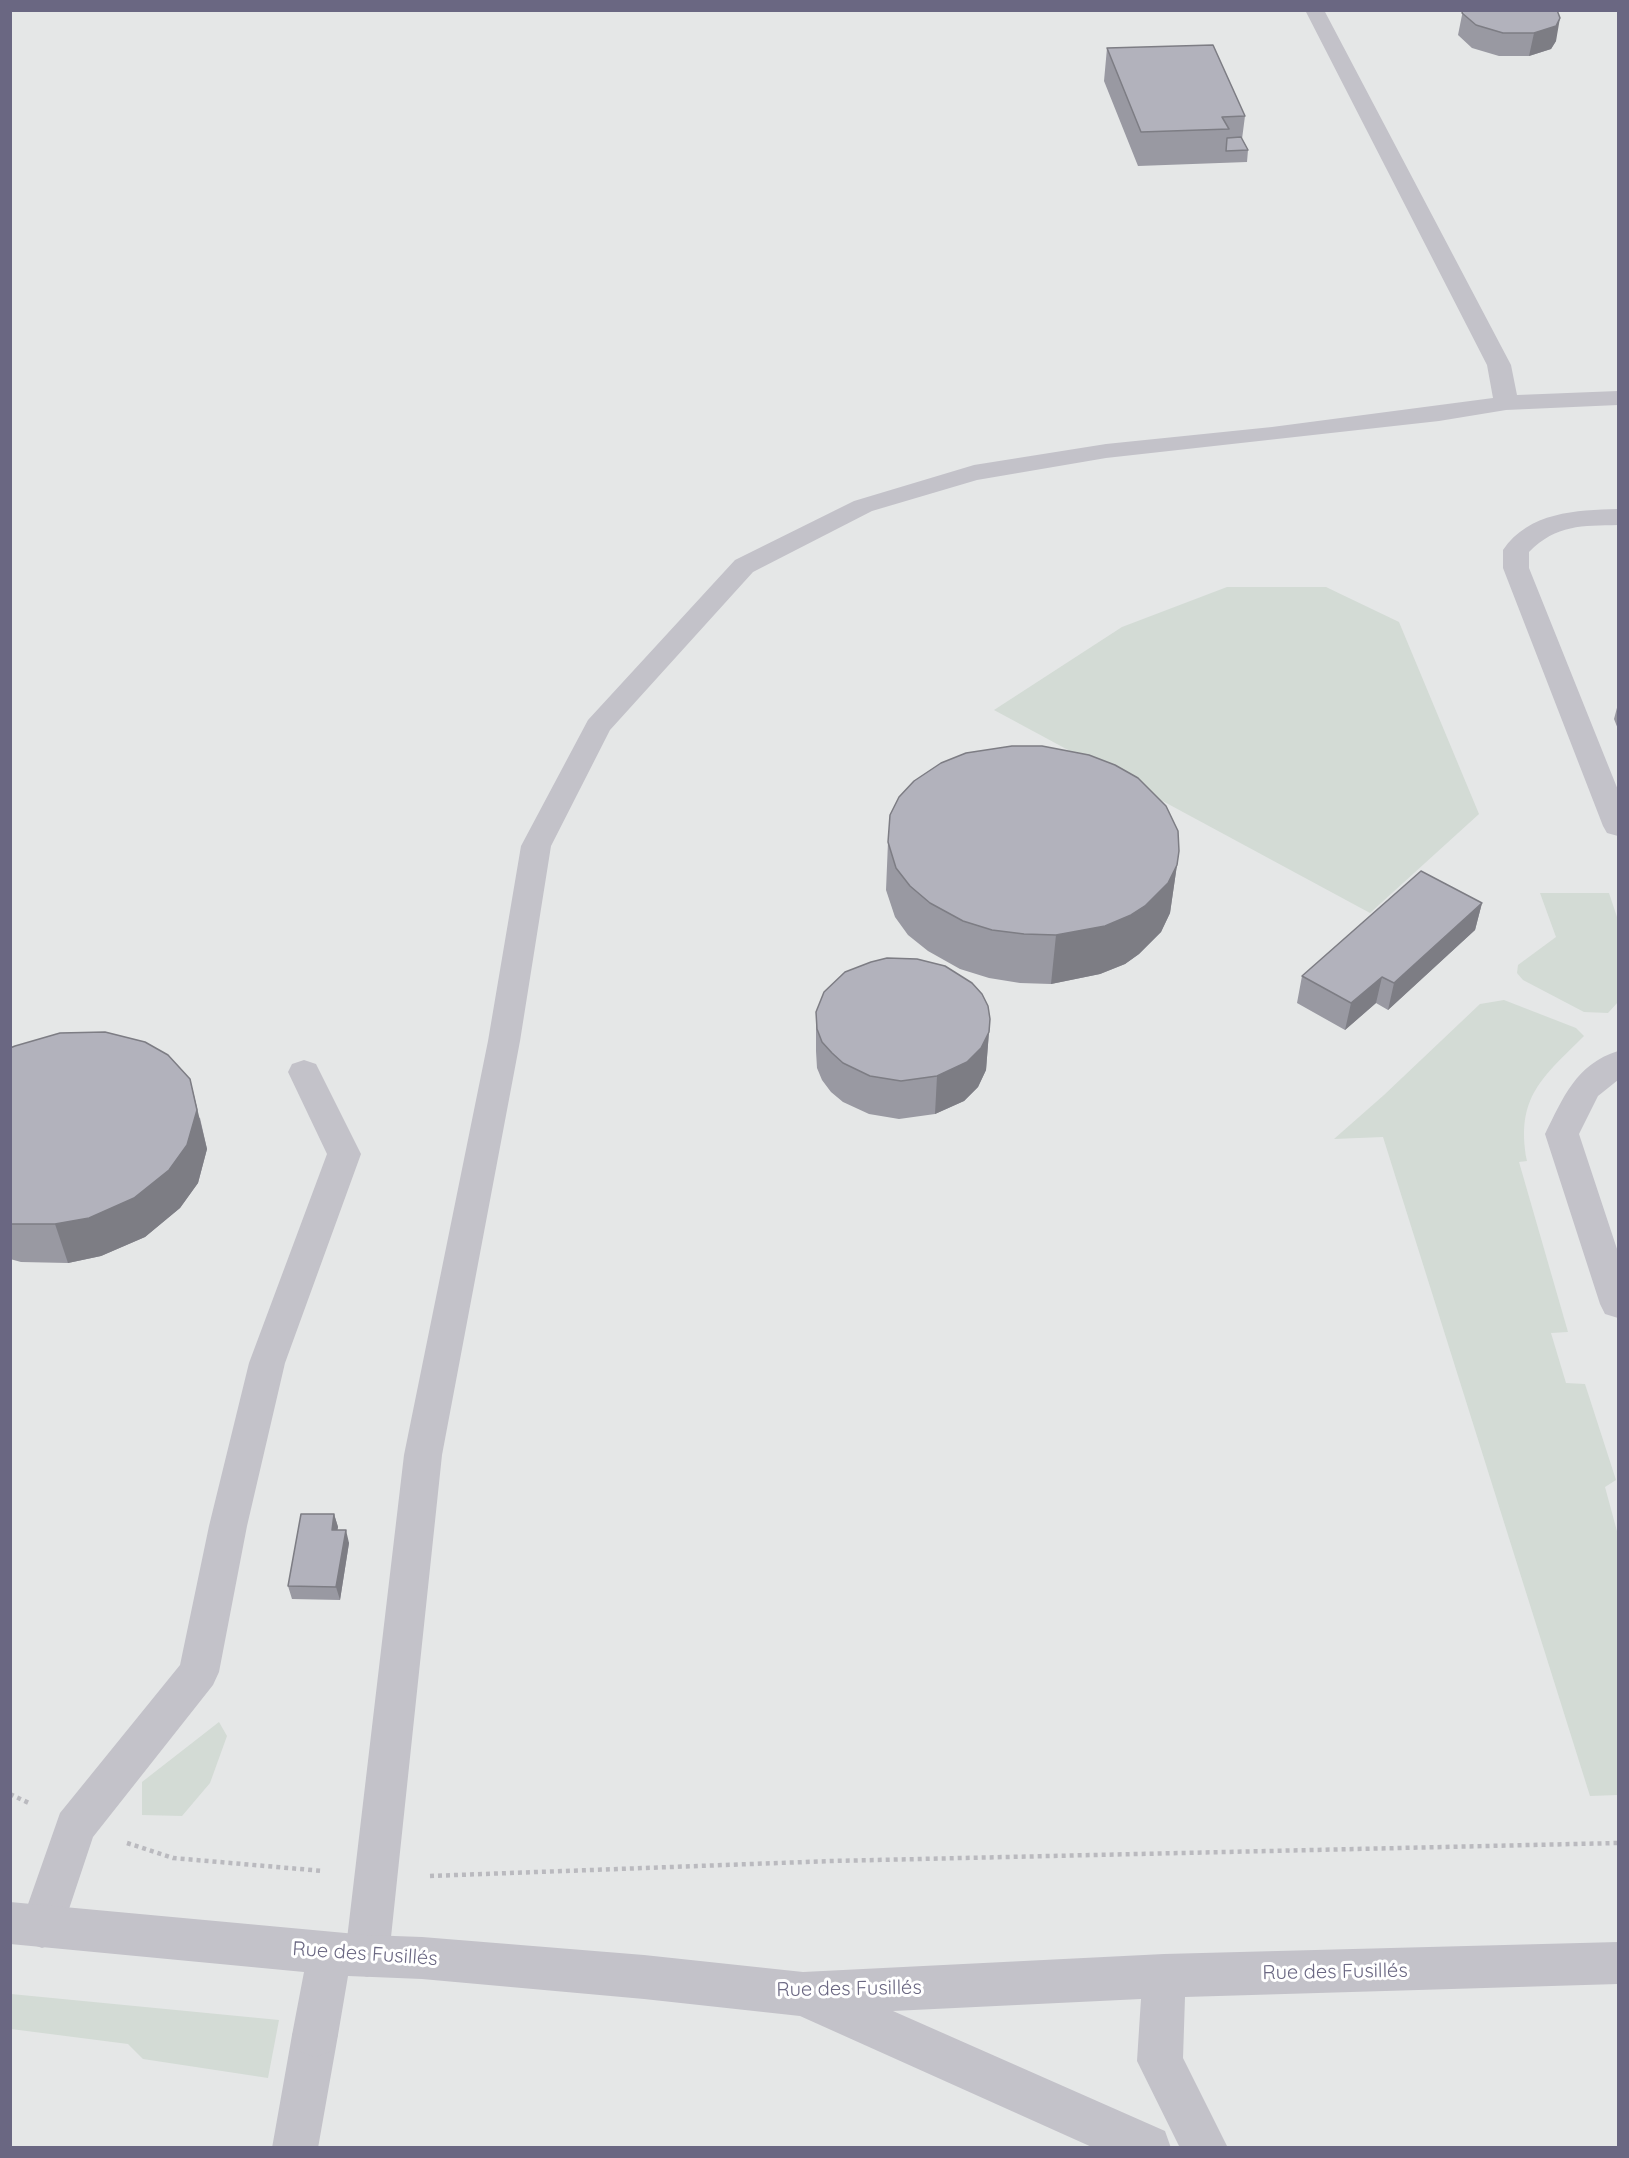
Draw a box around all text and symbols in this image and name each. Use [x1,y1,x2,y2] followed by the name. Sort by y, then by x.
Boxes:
[292,1937,438,1971] street label: Rue des Fusillés
[1262,1959,1408,1985] street label: Rue des Fusillés
[776,1976,922,2002] street label: Rue des Fusillés

